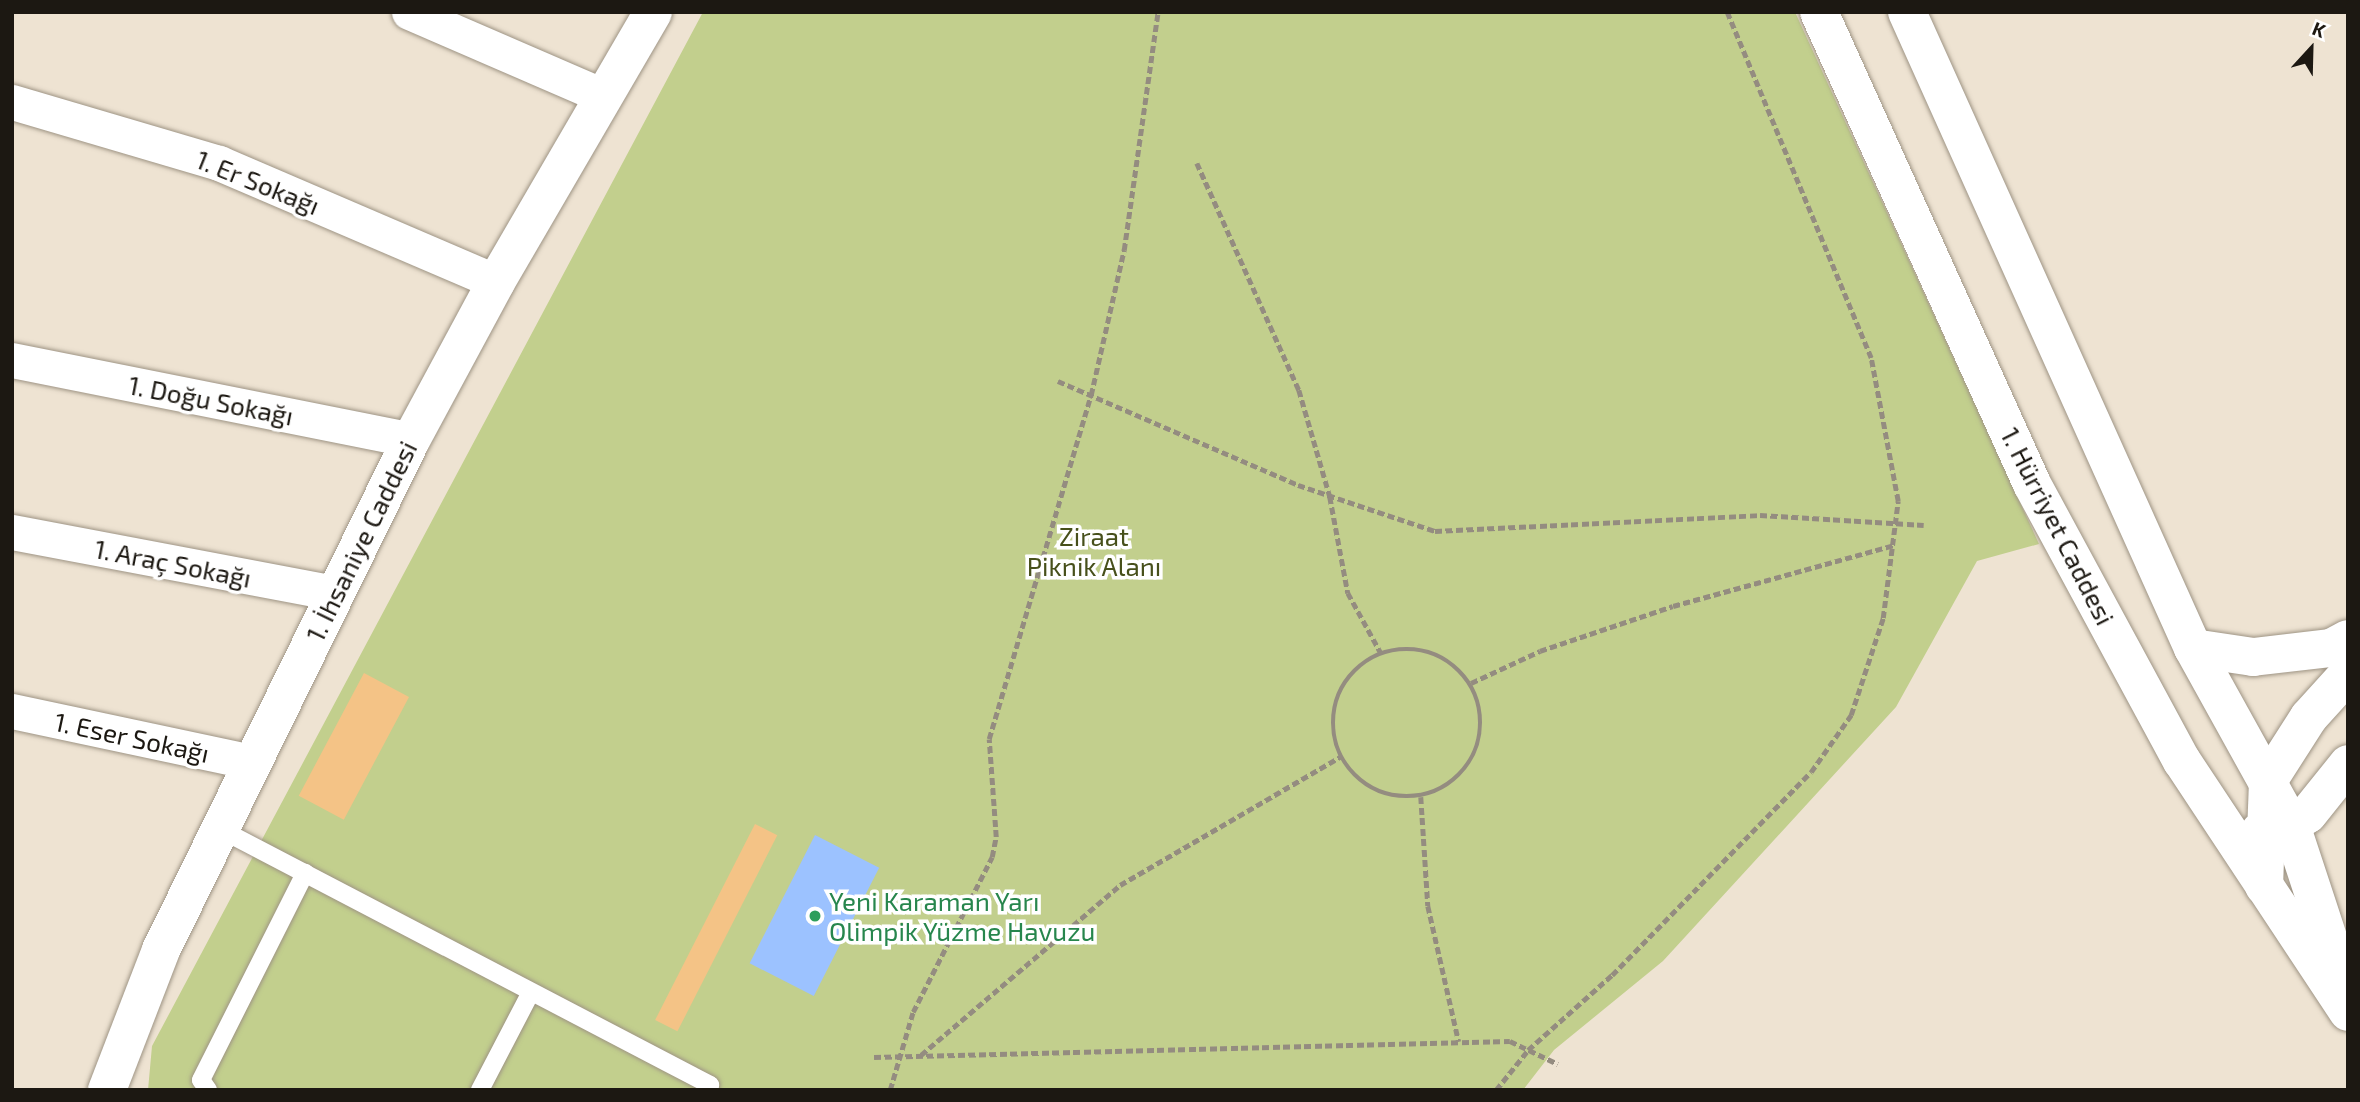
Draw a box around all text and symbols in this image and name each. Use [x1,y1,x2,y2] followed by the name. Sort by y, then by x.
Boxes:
[2276,14,2346,84] north arrow
[2309,16,2329,42] text: K
[192,143,324,221] street label: 1. Er Sokağı
[126,369,296,431] street label: 1. Doğu Sokağı
[1995,422,2121,630] street label: 1. Hürriyet Caddesi
[299,436,423,646] street label: 1. İhsaniye Caddesi
[1026,520,1162,582] park label: Ziraat Piknik Alanı
[92,532,254,594] street label: 1. Araç Sokağı
[52,705,212,769] street label: 1. Eser Sokağı
[829,885,1096,946] place label: Yeni Karaman Yarı Olimpik Yüzme Havuzu
[807,908,823,924] marker: Yeni Karaman Yarı Olimpik Yüzme Havuzu

